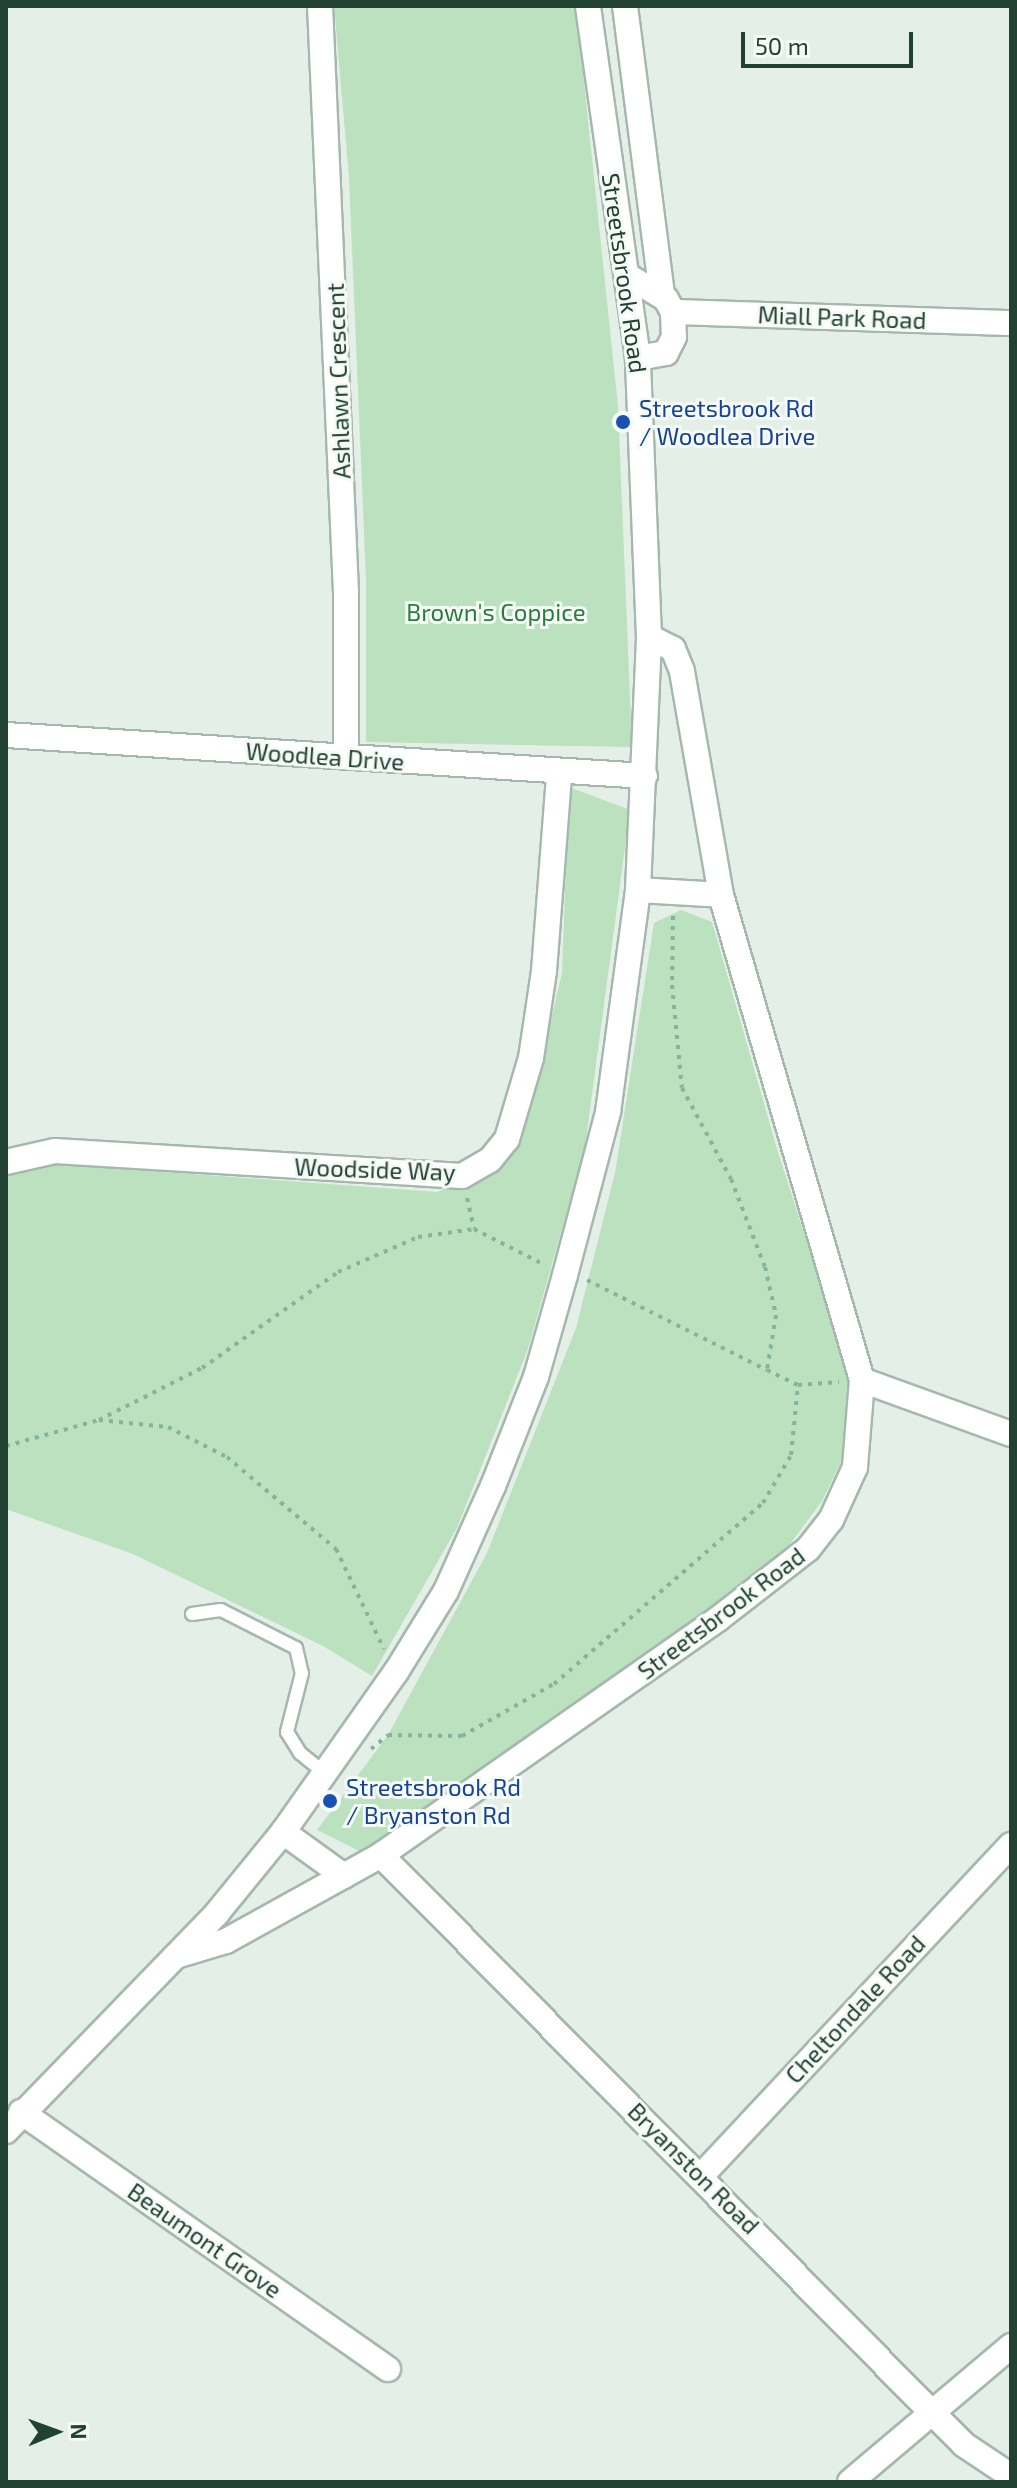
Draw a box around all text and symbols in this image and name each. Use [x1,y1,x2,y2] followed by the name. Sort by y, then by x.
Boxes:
[745,16,917,66] scale bar
[755,31,809,60] text: 50 m
[597,171,653,375] street label: Streetsbrook Road
[320,283,356,479] street label: Ashlawn Crescent
[757,300,927,334] street label: Miall Park Road
[639,394,816,450] place label: Streetsbrook Rd / Woodlea Drive
[614,413,632,431] marker: Streetsbrook Rd / Woodlea Drive
[406,598,586,626] park label: Brown's Coppice
[245,736,405,776] street label: Woodlea Drive
[294,1152,456,1186] street label: Woodside Way
[632,1541,810,1685] street label: Streetsbrook Road
[346,1773,521,1829] place label: Streetsbrook Rd / Bryanston Rd
[321,1792,339,1810] marker: Streetsbrook Rd / Bryanston Rd
[779,1929,931,2089] street label: Cheltondale Road
[622,2096,766,2240] street label: Bryanston Road
[123,2176,287,2304] street label: Beaumont Grove
[16,2392,96,2472] north arrow
[67,2423,93,2440] text: N

